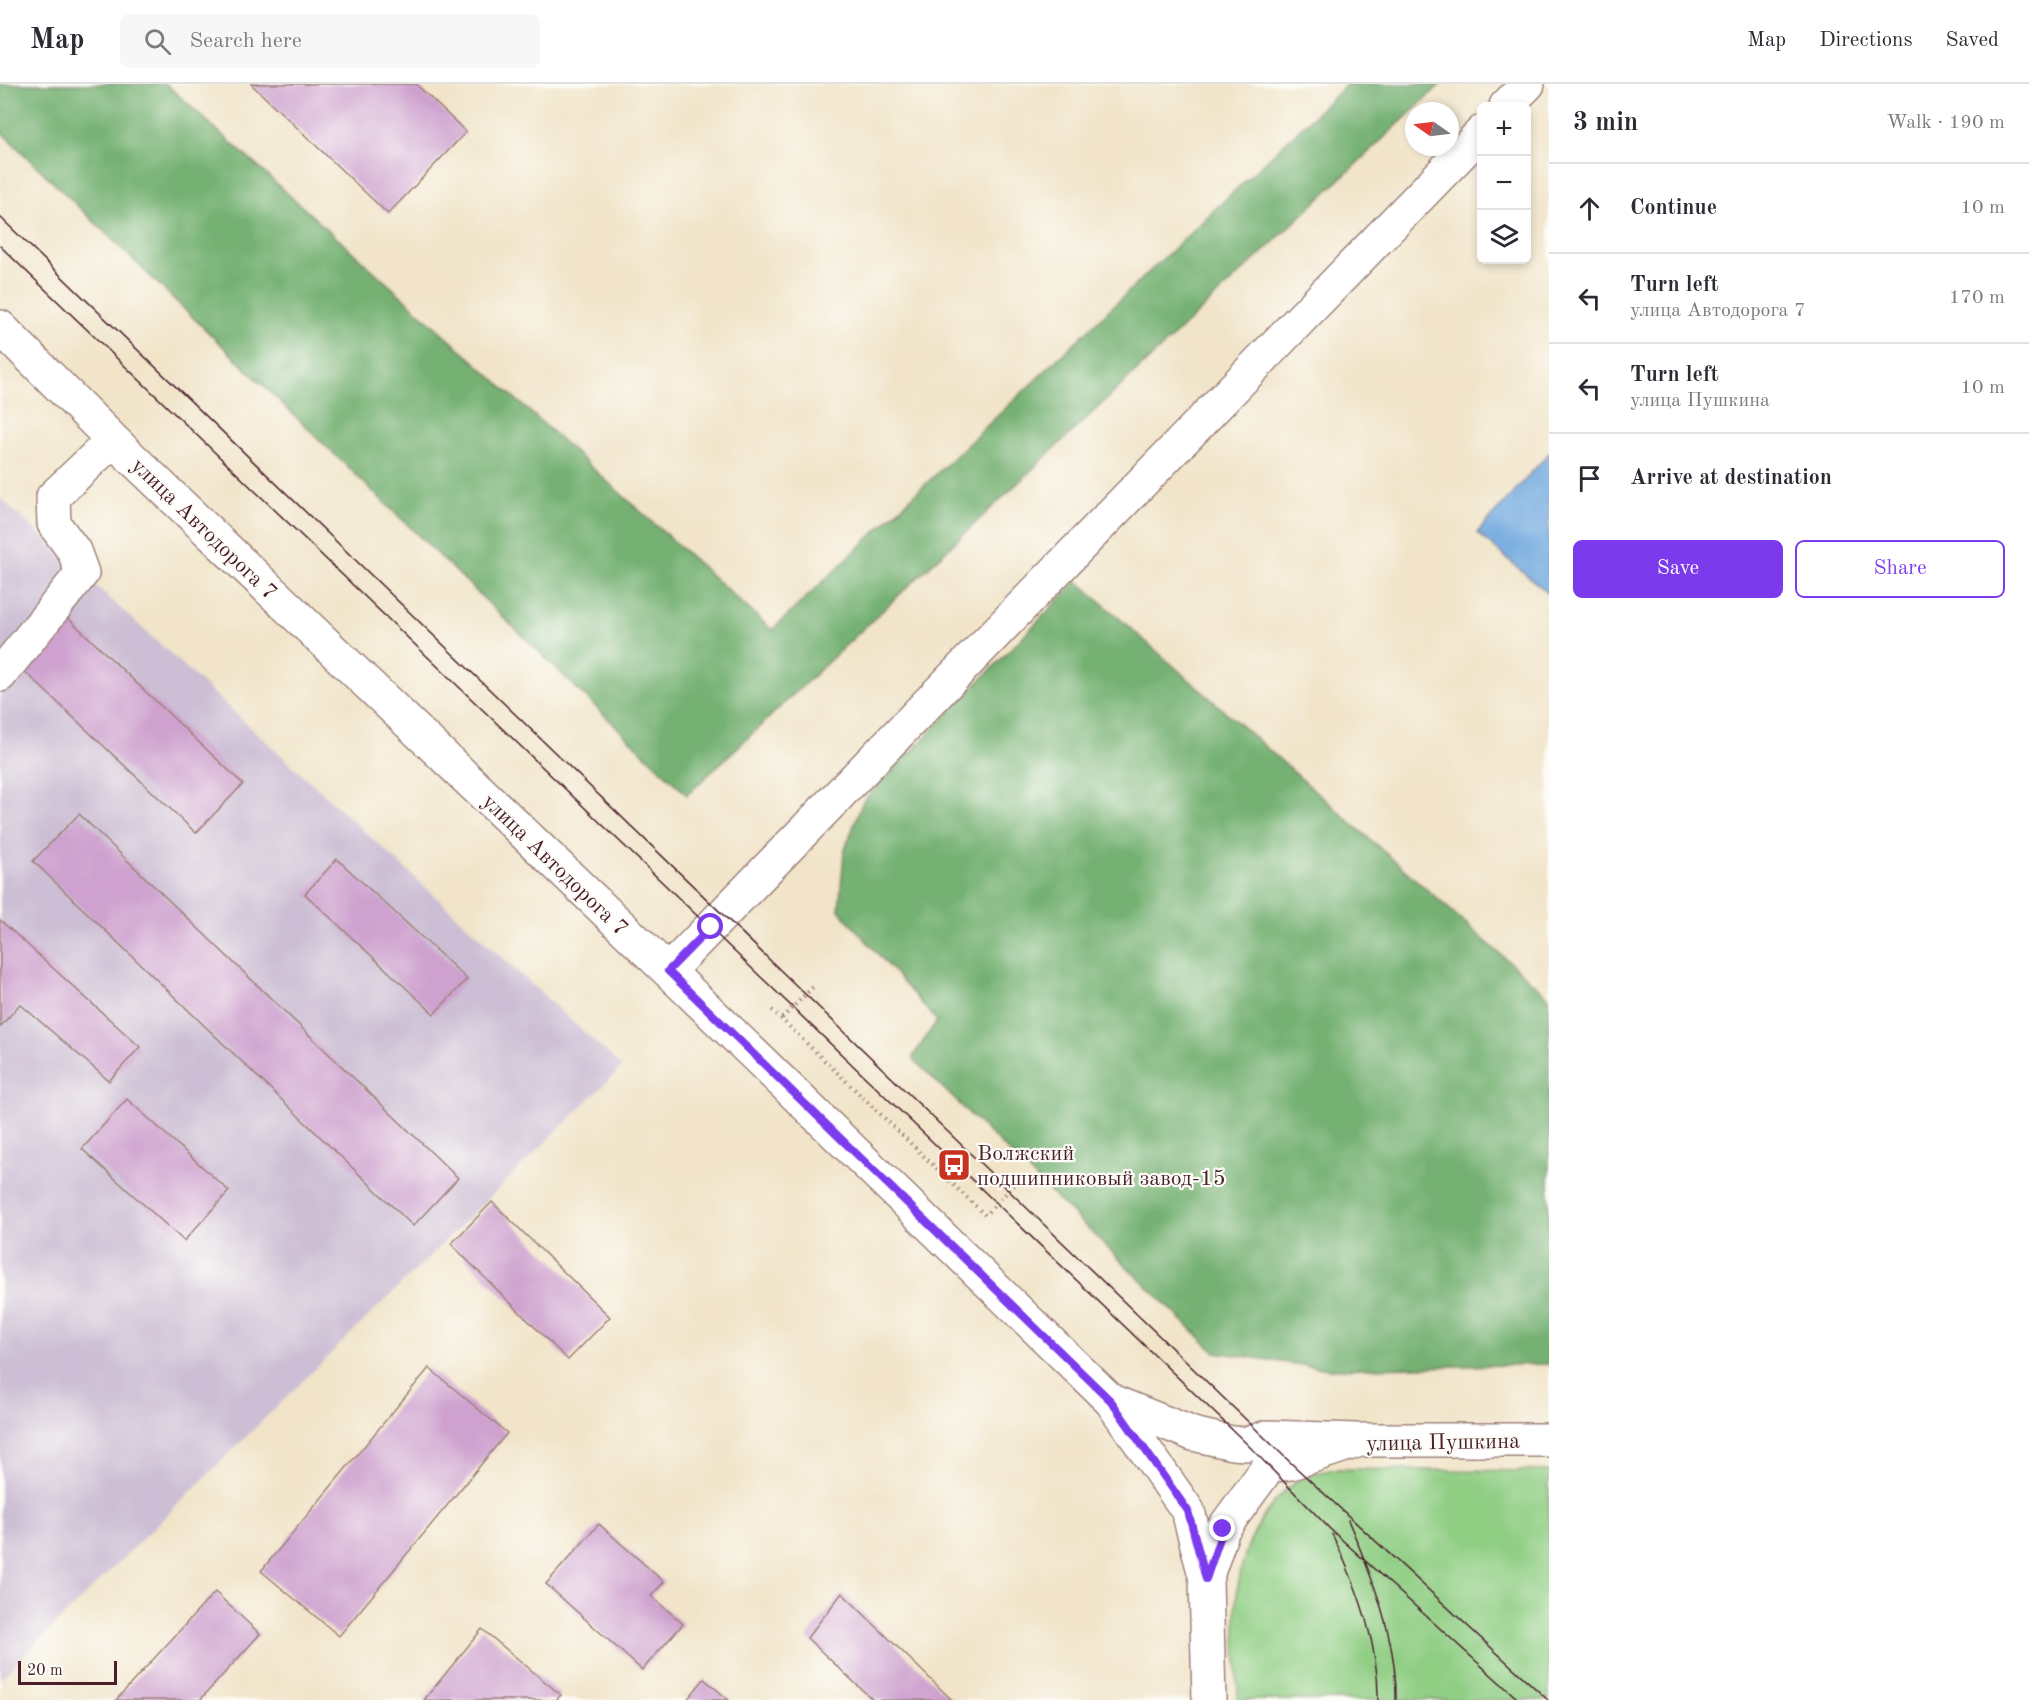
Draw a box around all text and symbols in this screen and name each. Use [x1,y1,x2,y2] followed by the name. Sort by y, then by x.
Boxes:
[120,14,540,68] search box
[141,25,174,58] icon: search
[30,27,84,55] text: Map
[189,30,302,52] text: Search here
[1747,30,1786,51] text: Map
[1819,30,1913,51] text: Directions
[1946,30,1999,51] text: Saved
[1405,102,1459,156] north arrow
[1477,102,1531,264] map controls
[1477,102,1531,156] button: +
[1573,110,1638,136] text: 3 min
[1886,113,2005,133] text: Walk · 190 m
[1477,156,1531,210] button: −
[1573,192,1606,225] icon: ahead
[1630,197,1717,219] text: Continue
[1960,198,2005,218] text: 10 m
[1477,210,1531,264] button: layers
[1630,274,1719,296] text: Turn left
[1573,282,1606,315] icon: left
[1949,288,2005,308] text: 170 m
[1630,301,1806,321] text: улица Автодорога 7
[1630,364,1719,386] text: Turn left
[1573,372,1606,405] icon: left
[1960,378,2005,398] text: 10 m
[1630,391,1770,411] text: улица Пушкина
[126,454,281,604] street label: улица Автодорога 7
[1573,462,1606,495] icon: arrive
[1630,467,1832,489] text: Arrive at destination
[1573,540,1783,598] button: Save
[1795,540,2005,598] button: Share
[477,790,632,940] street label: улица Автодорога 7
[697,913,723,939] route start
[977,1143,1225,1190] place label: Волжский подшипниковый завод-15
[936,1147,972,1183] bus stop icon: Волжский подшипниковый завод-15
[1366,1431,1520,1455] street label: улица Пушкина
[1209,1515,1235,1541] route end
[18,1658,117,1686] scale bar
[27,1663,63,1679] text: 20 m

